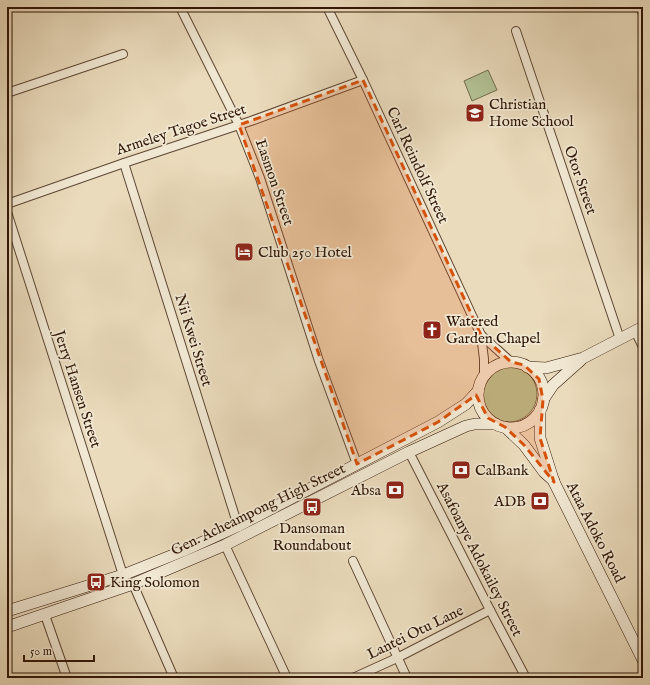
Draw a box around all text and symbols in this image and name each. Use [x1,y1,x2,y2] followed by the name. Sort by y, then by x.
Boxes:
[489,95,575,131] place label: Christian Home School
[113,100,249,160] street label: Armeley Tagoe Street
[464,102,486,124] school or university icon: Christian Home School
[382,104,453,227] street label: Carl Reindolf Street
[251,136,298,228] street label: Easmon Street
[560,143,601,217] street label: Otor Street
[233,241,255,263] hotel icon: Club 250 Hotel
[258,243,353,262] place label: Club 250 Hotel
[170,292,217,389] street label: Nii Kwei Street
[446,312,541,348] place label: Watered Garden Chapel
[421,319,443,341] church icon: Watered Garden Chapel
[49,326,105,450] street label: Jerry Hansen Street
[168,459,349,560] street label: Gen. Acheampong High Street
[450,459,472,481] bank icon: CalBank
[475,461,530,480] place label: CalBank
[432,478,527,640] street label: Asafoanye Adokailey Street
[561,478,630,587] street label: Ataa Adoko Road
[384,479,406,501] bank icon: Absa
[350,481,382,500] place label: Absa
[529,490,551,512] bank icon: ADB
[493,492,526,511] place label: ADB
[301,496,323,518] bus stop icon: Dansoman Roundabout
[273,519,351,555] place label: Dansoman Roundabout
[85,571,107,593] bus stop icon: King Solomon
[110,573,200,592] place label: King Solomon
[364,601,467,664] street label: Lantei Otu Lane
[24,637,94,663] scale bar
[30,644,52,659] text: 50 m

